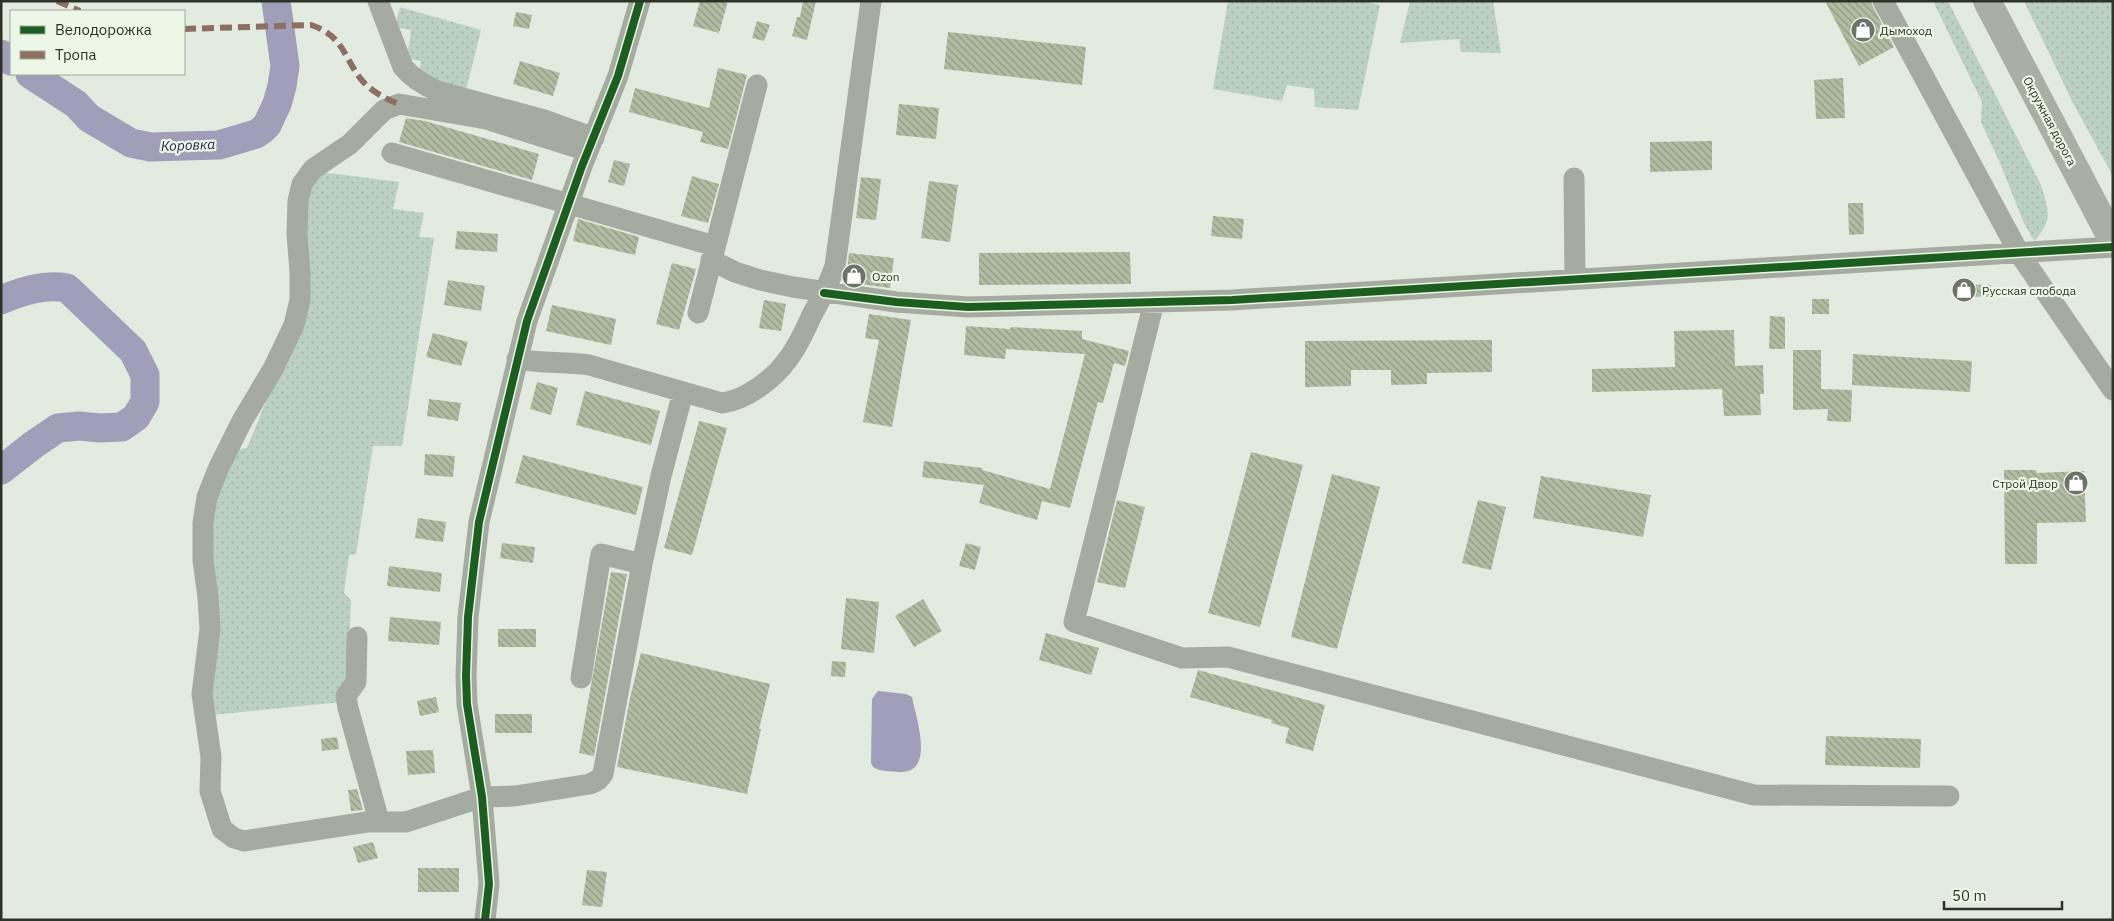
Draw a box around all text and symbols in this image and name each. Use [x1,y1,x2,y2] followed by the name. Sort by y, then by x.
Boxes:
[10,10,185,75] legend
[1850,17,1876,43] shop icon: Дымоход
[55,20,152,39] text: Велодорожка
[1880,23,1932,38] place label: Дымоход
[55,45,97,64] text: Тропа
[2020,74,2080,169] street label: Окружная дорога
[160,135,216,155] water label: Коровка
[841,263,867,289] shop icon: Ozon
[872,269,899,284] place label: Ozon
[1951,277,1977,303] shop icon: Русская слобода
[1982,283,2077,298] place label: Русская слобода
[2063,470,2089,496] shop icon: Строй Двор
[1992,476,2058,491] place label: Строй Двор
[1944,878,2062,910] scale bar
[1952,886,1987,905] text: 50 m

